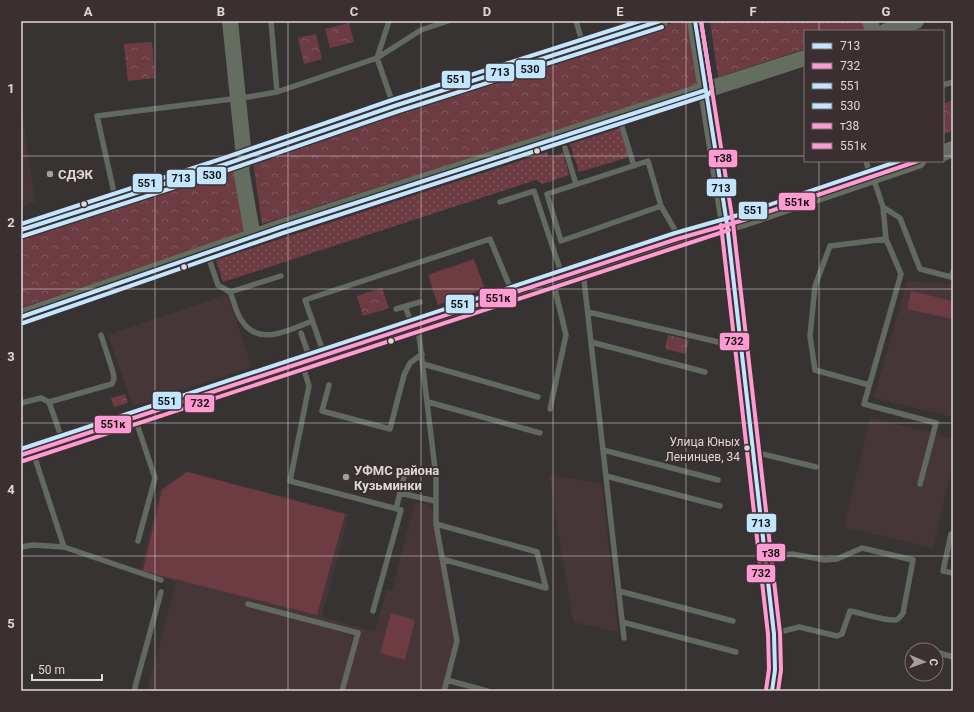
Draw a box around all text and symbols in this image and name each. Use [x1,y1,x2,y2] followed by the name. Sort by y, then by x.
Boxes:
[84,4,93,19] text: A
[217,4,225,19] text: B
[350,4,359,19] text: C
[483,4,491,19] text: D
[616,4,624,19] text: E
[749,4,757,19] text: F
[882,4,891,19] text: G
[804,30,944,162] legend
[840,39,860,53] text: 713
[515,59,546,79] line badge: 530
[840,59,860,73] text: 732
[485,63,515,82] line badge: 713
[521,63,539,76] text: 530
[491,66,509,79] text: 713
[441,70,471,89] line badge: 551
[447,73,465,86] text: 551
[840,79,860,93] text: 551
[7,81,15,96] text: 1
[840,99,860,113] text: 530
[840,119,860,133] text: т38
[840,139,867,153] text: 551к
[532,146,542,156] unlabelled marker
[708,149,738,168] line badge: т38
[714,152,732,165] text: т38
[196,166,227,185] line badge: 530
[58,167,94,182] place label: СДЭК
[45,169,55,179] marker: СДЭК
[166,169,196,188] line badge: 713
[203,169,221,182] text: 530
[172,172,190,185] text: 713
[132,173,163,193] line badge: 551
[138,177,156,190] text: 551
[706,178,737,197] line badge: 713
[712,182,730,195] text: 713
[778,192,816,211] line badge: 551к
[784,196,810,209] text: 551к
[79,199,89,209] unlabelled marker
[738,201,768,220] line badge: 551
[744,204,762,217] text: 551
[7,215,15,230] text: 2
[179,262,189,272] unlabelled marker
[479,288,517,308] line badge: 551к
[485,292,511,305] text: 551к
[445,294,475,314] line badge: 551
[451,298,469,311] text: 551
[719,332,750,351] line badge: 732
[725,335,743,348] text: 732
[386,336,396,346] unlabelled marker
[7,349,15,364] text: 3
[152,391,182,410] line badge: 551
[184,394,215,413] line badge: 732
[158,395,176,408] text: 551
[191,397,209,410] text: 732
[94,415,132,434] line badge: 551к
[100,418,126,431] text: 551к
[665,435,740,464] place label: Улица Юных Ленинцев, 34
[742,443,752,453] marker: Улица Юных Ленинцев, 34
[354,463,439,493] place label: УФМС района Кузьминки
[341,472,351,482] marker: УФМС района Кузьминки
[7,482,15,497] text: 4
[746,513,777,533] line badge: 713
[752,517,770,530] text: 713
[756,543,786,562] line badge: т38
[762,547,780,560] text: т38
[746,564,776,583] line badge: 732
[752,567,770,580] text: 732
[7,616,15,631] text: 5
[904,642,944,682] north arrow
[32,656,102,682] scale bar
[927,659,940,666] text: С
[38,663,65,677] text: 50 m

